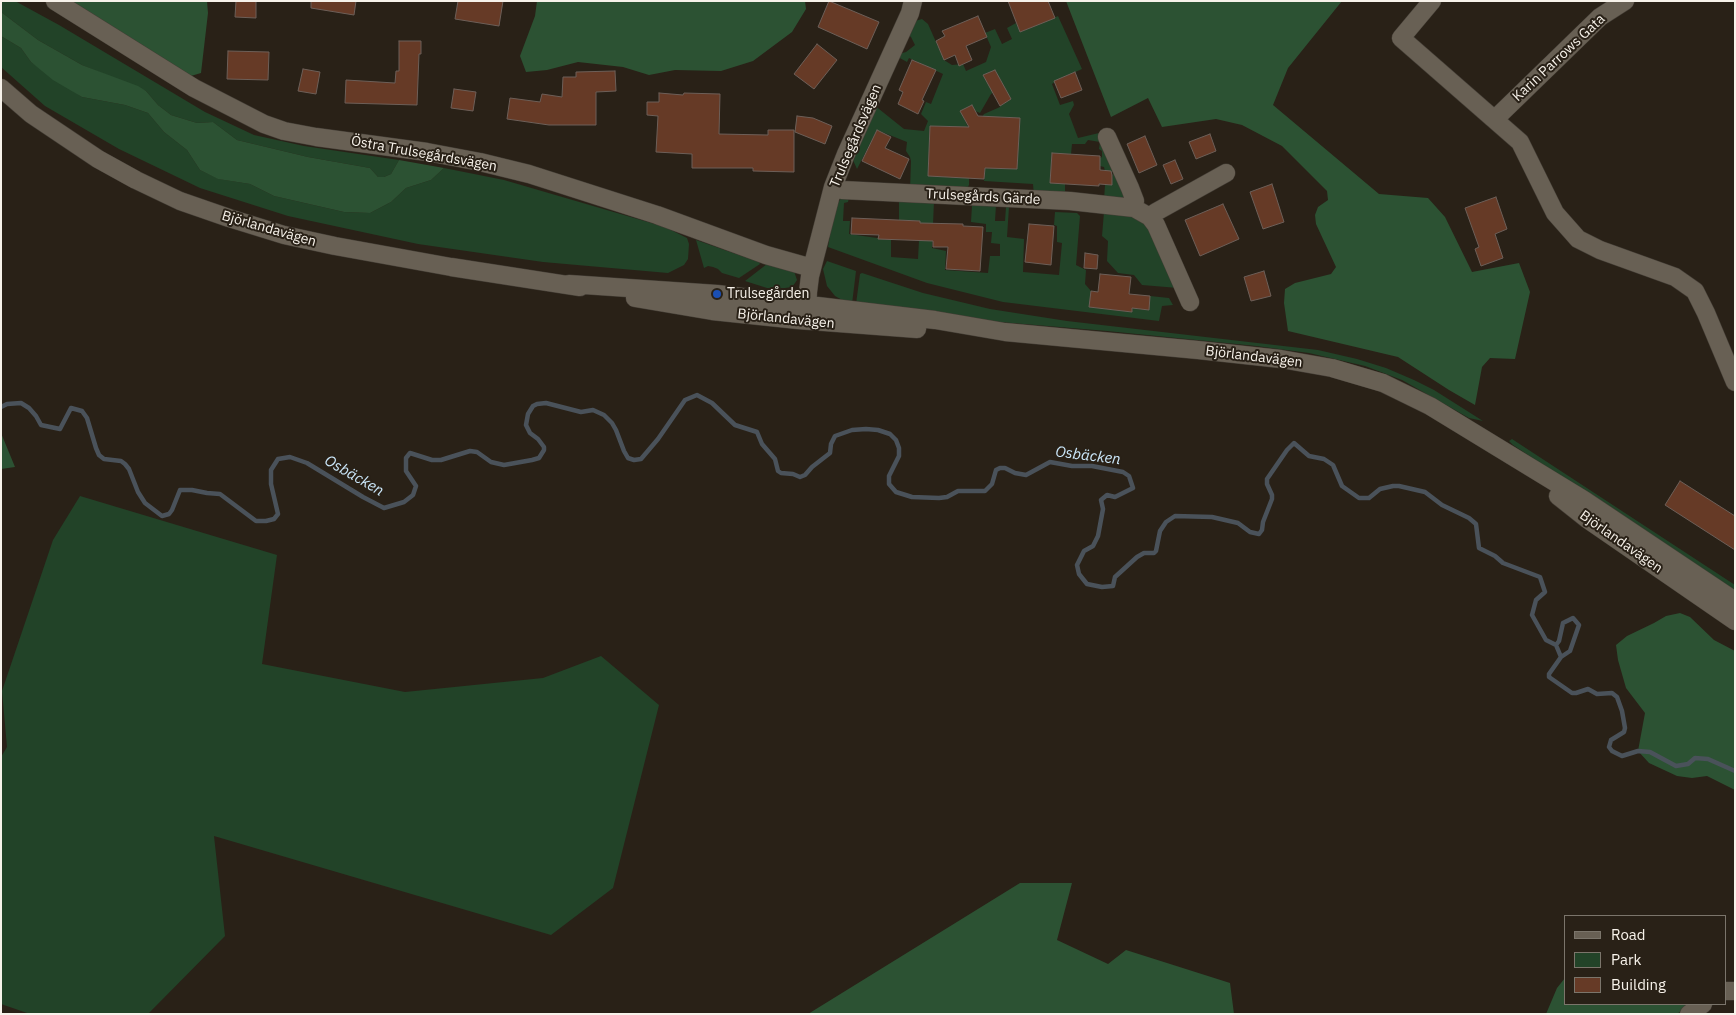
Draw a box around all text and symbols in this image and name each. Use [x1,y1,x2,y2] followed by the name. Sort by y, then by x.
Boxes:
[1509,11,1609,105] street label: Karin Parrows Gata
[827,82,885,190] street label: Trulsegårdsvägen
[350,133,498,175] street label: Östra Trulsegårdsvägen
[925,186,1041,208] street label: Trulsegårds Gärde
[220,207,318,251] street label: Björlandavägen
[727,286,809,302] place label: Trulsegården
[711,288,723,300] marker: Trulsegården
[737,306,835,332] street label: Björlandavägen
[1205,343,1303,371] street label: Björlandavägen
[1054,443,1122,469] water label: Osbäcken
[321,452,387,500] water label: Osbäcken
[1576,507,1666,577] street label: Björlandavägen
[1564,915,1726,1005] legend
[1611,925,1646,944] text: Road
[1611,950,1641,969] text: Park
[1611,975,1666,994] text: Building

